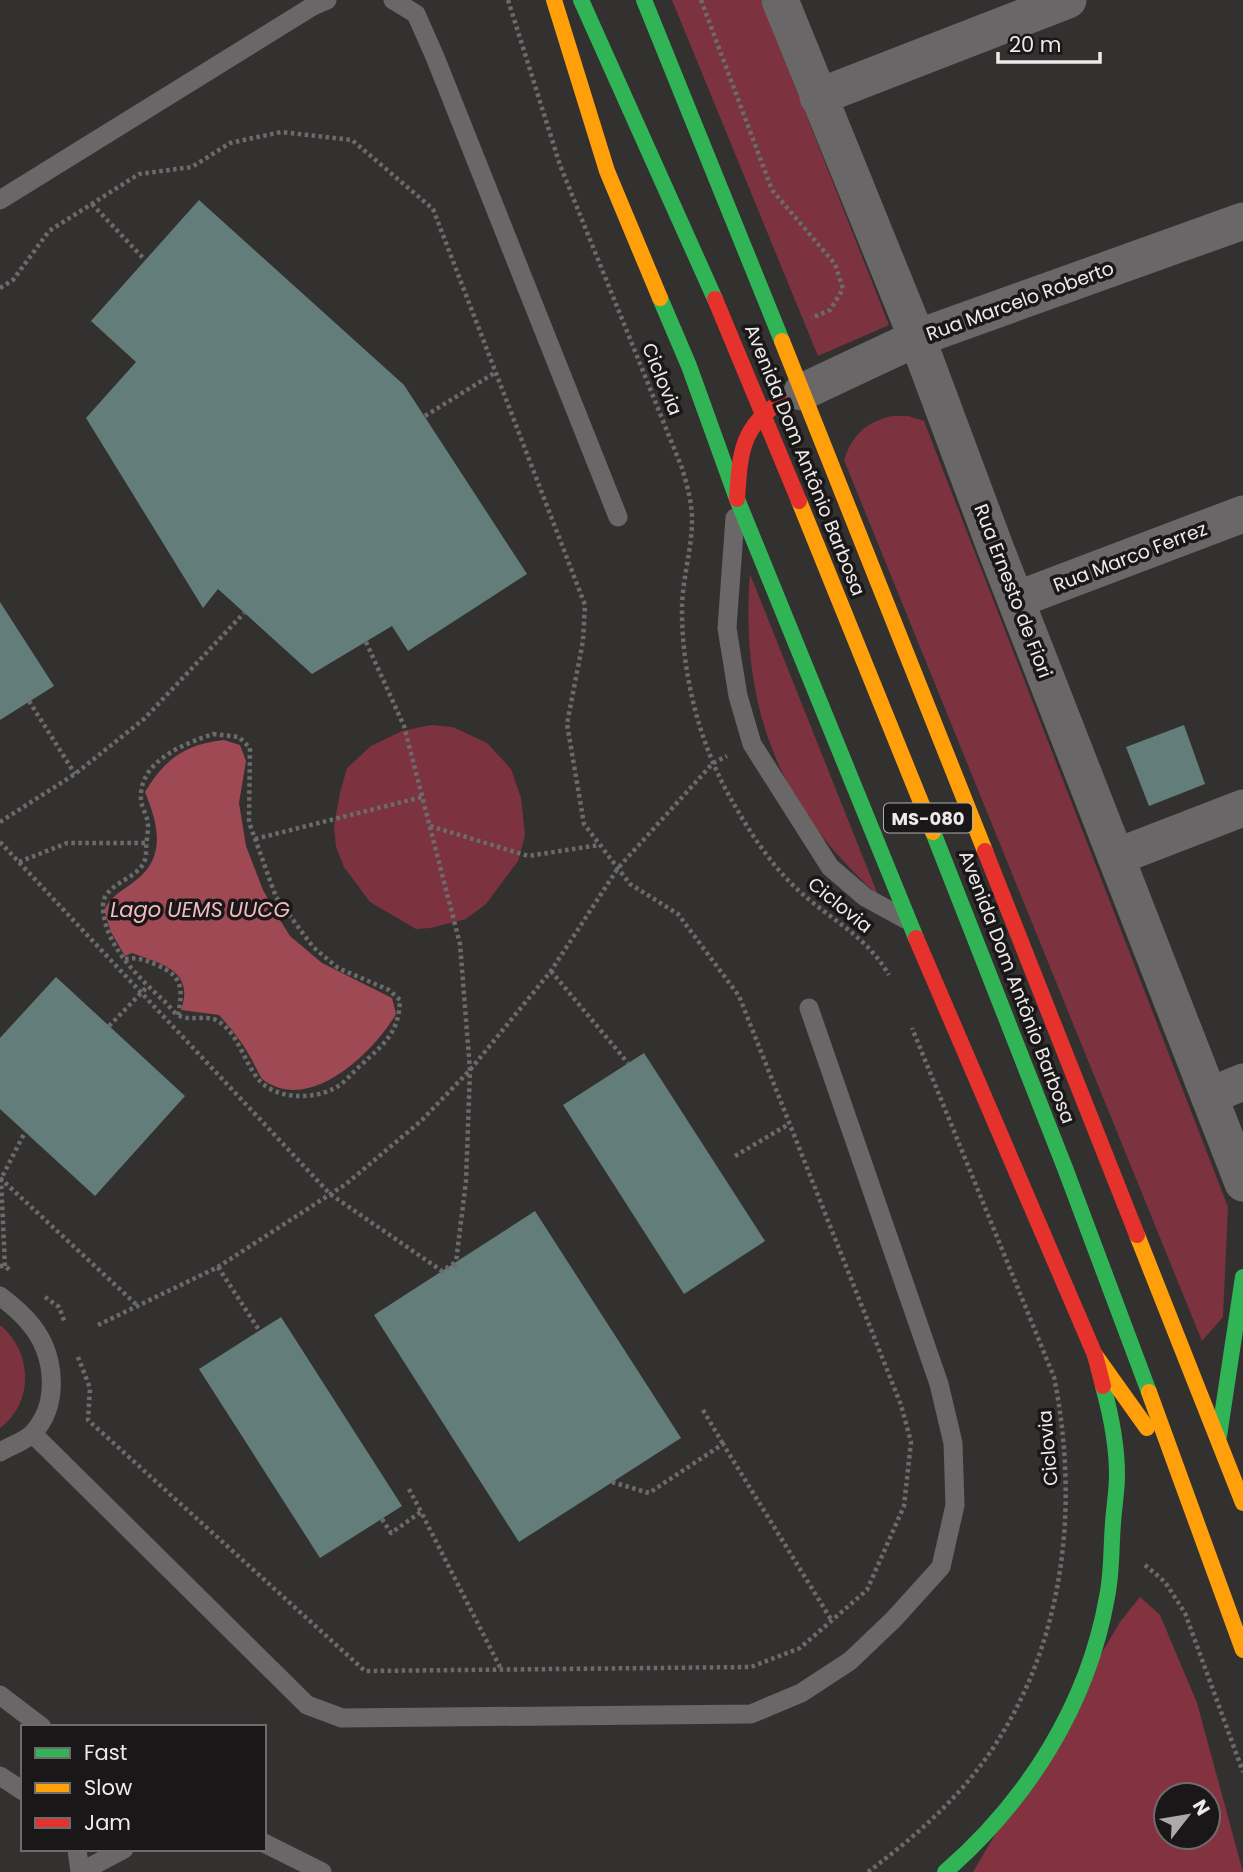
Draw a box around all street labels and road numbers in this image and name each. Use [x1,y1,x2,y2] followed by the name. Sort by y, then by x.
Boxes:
[923,255,1117,347] street label: Rua Marcelo Roberto
[738,320,872,600] street label: Avenida Dom Antônio Barbosa
[635,339,689,419] street label: Ciclovia
[967,500,1059,682] street label: Rua Ernesto de Fiori
[1049,515,1211,599] street label: Rua Marco Ferrez
[884,804,972,832] road number: MS-080
[952,847,1082,1127] street label: Avenida Dom Antônio Barbosa
[802,871,878,939] street label: Ciclovia
[1031,1409,1065,1487] street label: Ciclovia

